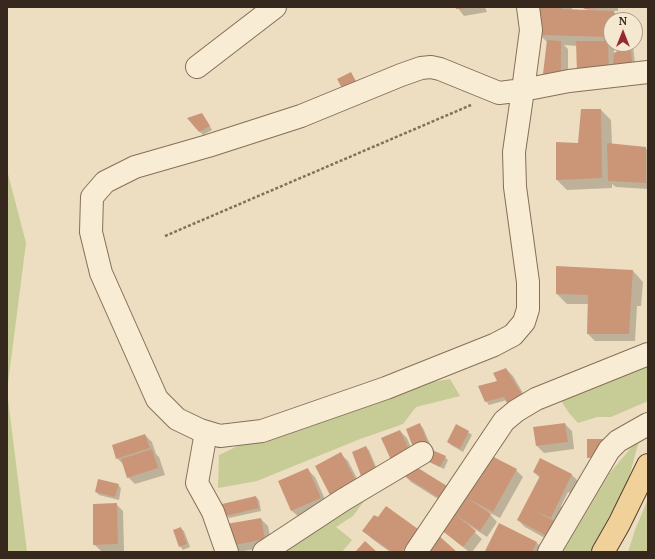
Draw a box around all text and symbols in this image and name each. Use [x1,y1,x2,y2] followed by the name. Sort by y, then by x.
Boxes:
[603,12,643,52] north arrow
[619,14,627,28] text: N

